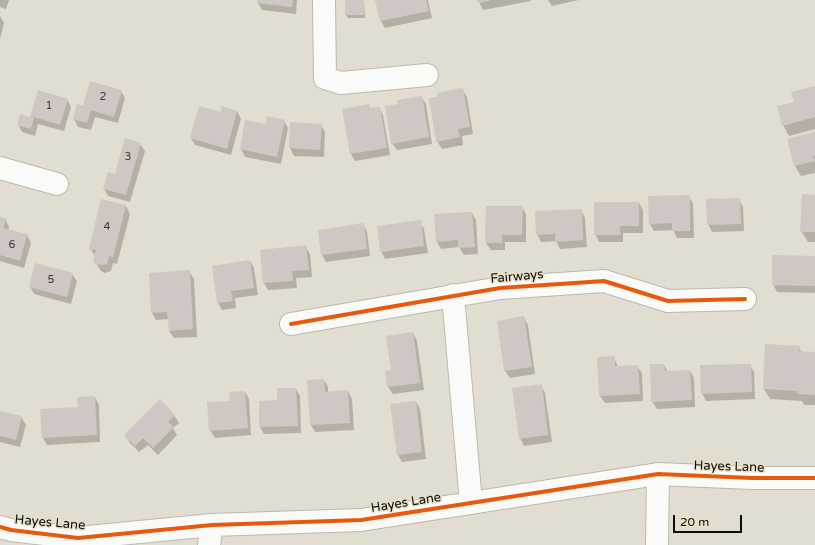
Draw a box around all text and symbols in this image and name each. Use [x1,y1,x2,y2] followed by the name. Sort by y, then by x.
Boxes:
[100,90,106,104] house number: 2
[46,99,52,113] house number: 1
[125,150,131,164] house number: 3
[104,220,110,234] house number: 4
[9,238,15,252] house number: 6
[490,267,544,287] street label: Fairways
[48,273,54,287] house number: 5
[693,458,765,476] street label: Hayes Lane
[370,490,442,516] street label: Hayes Lane
[675,507,744,533] scale bar
[14,512,86,534] street label: Hayes Lane
[680,515,709,529] text: 20 m

